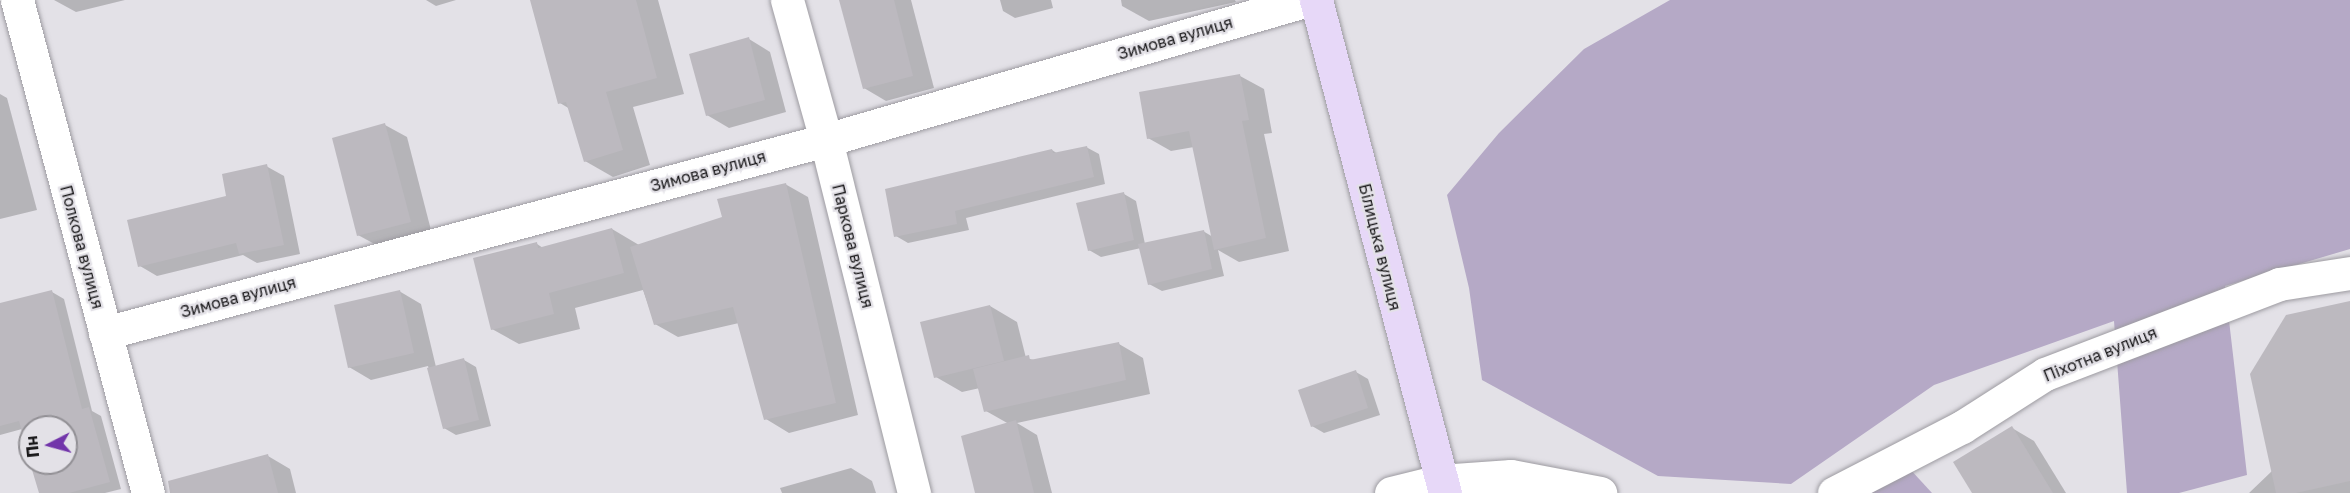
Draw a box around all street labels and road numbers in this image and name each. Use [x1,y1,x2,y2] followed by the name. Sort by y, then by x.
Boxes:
[1115,12,1235,64] street label: Зимова вулиця
[648,146,768,196] street label: Зимова вулиця
[828,182,878,310] street label: Паркова вулиця
[1355,182,1405,312] street label: Білицька вулиця
[56,183,108,311] street label: Полкова вулиця
[178,272,298,322] street label: Зимова вулиця
[2041,323,2159,385] street label: Піхотна вулиця

